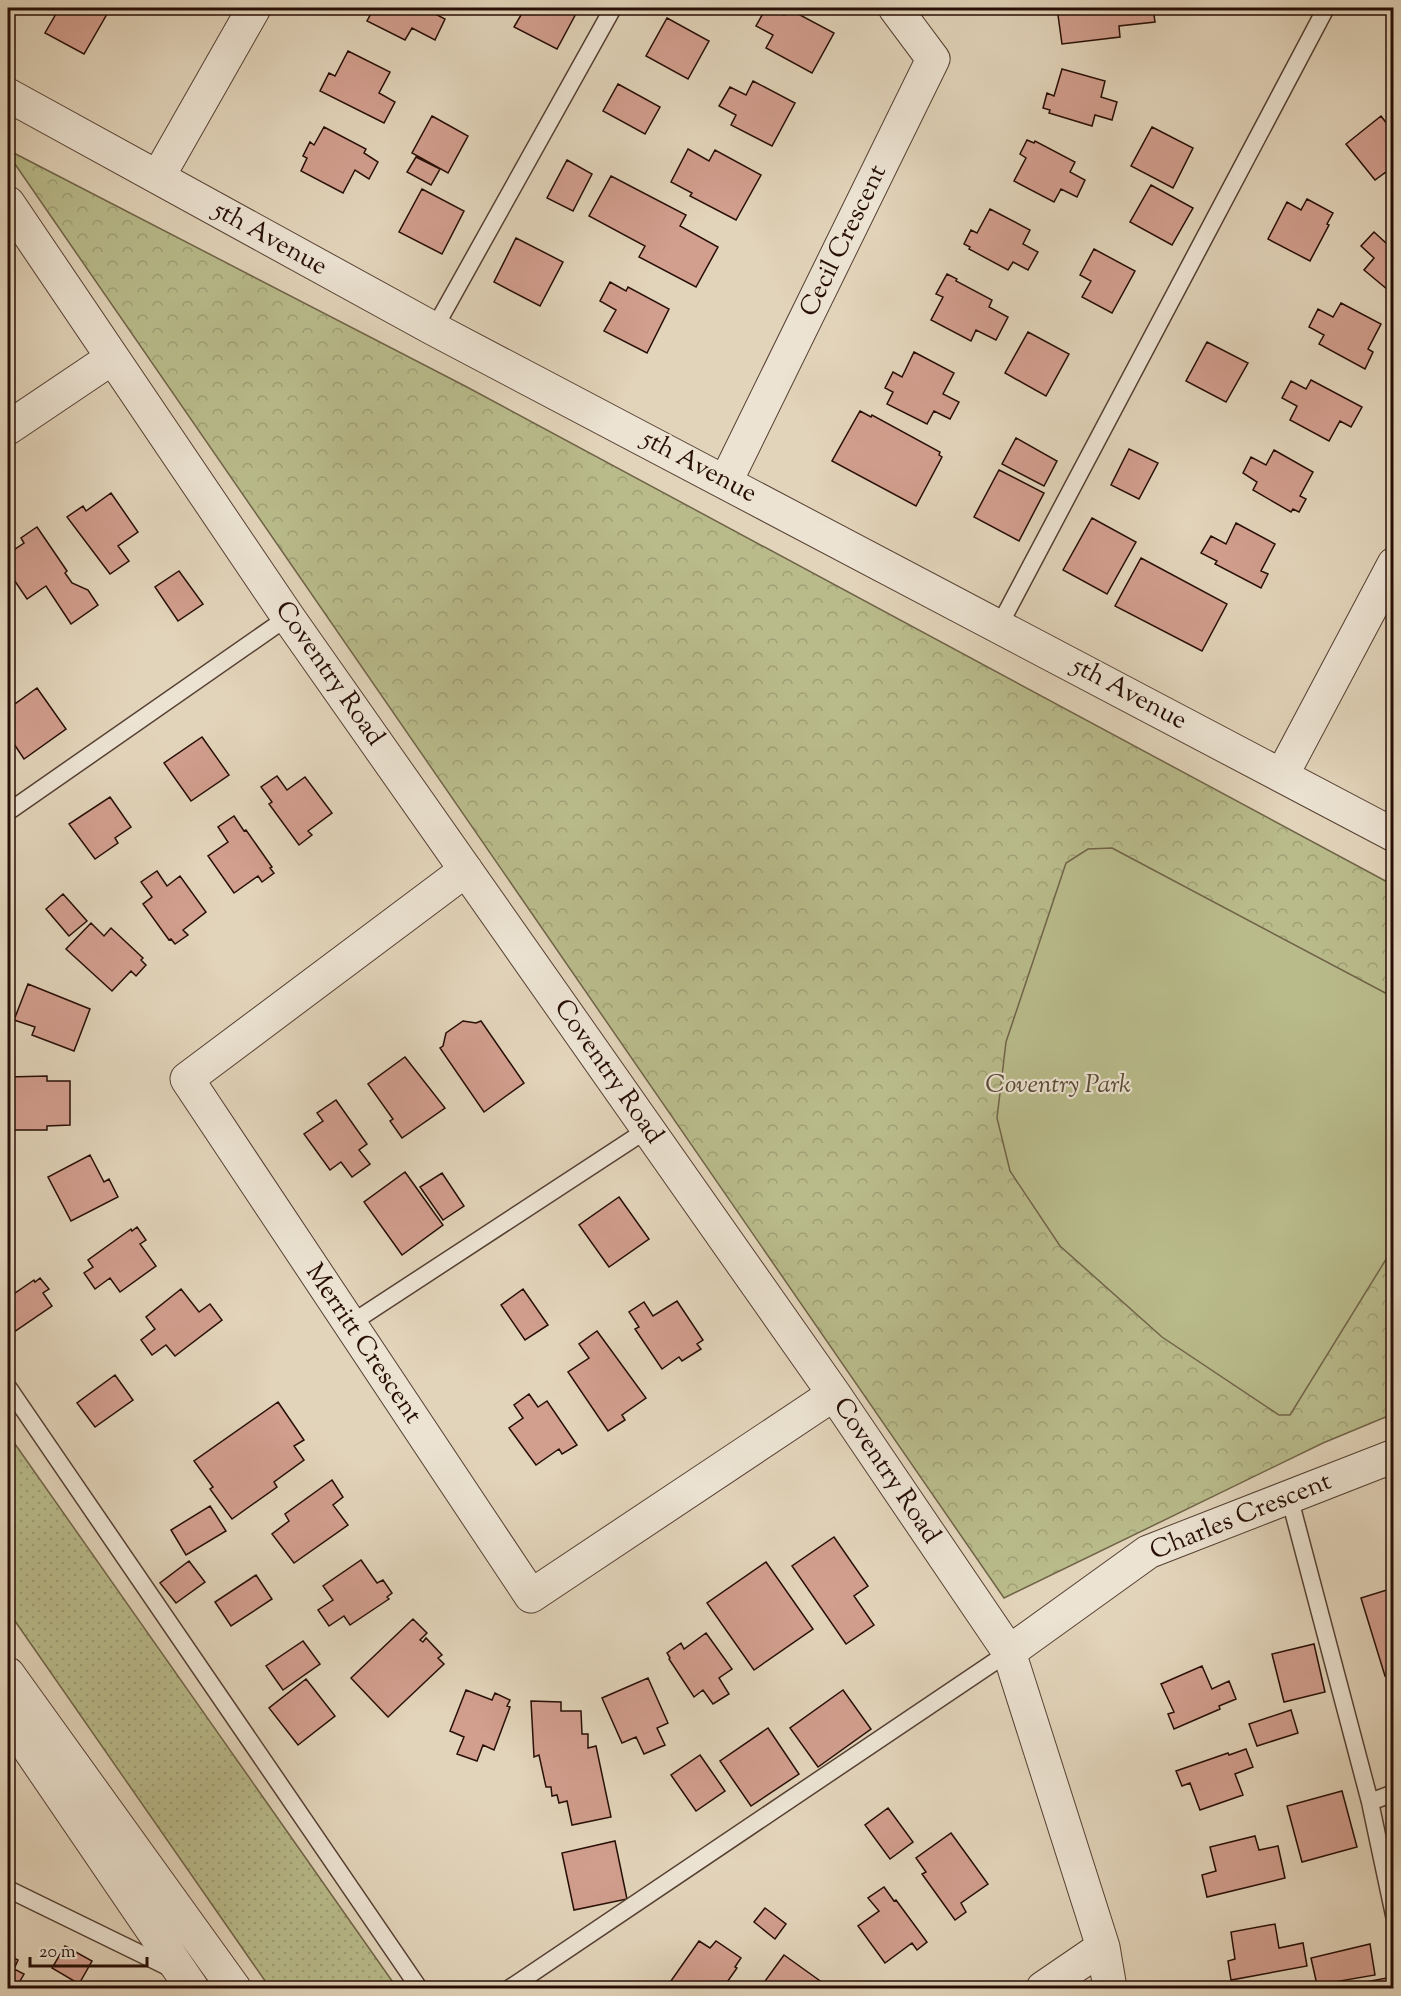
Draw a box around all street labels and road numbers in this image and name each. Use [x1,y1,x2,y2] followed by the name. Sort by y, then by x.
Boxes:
[791,159,897,323] street label: Cecil Crescent
[204,191,334,286] street label: 5th Avenue
[633,420,763,513] street label: 5th Avenue
[265,594,393,754] street label: Coventry Road
[1063,647,1193,740] street label: 5th Avenue
[544,992,672,1152] street label: Coventry Road
[296,1256,430,1432] street label: Merritt Crescent
[823,1390,949,1552] street label: Coventry Road
[1145,1464,1337,1570] street label: Charles Crescent

